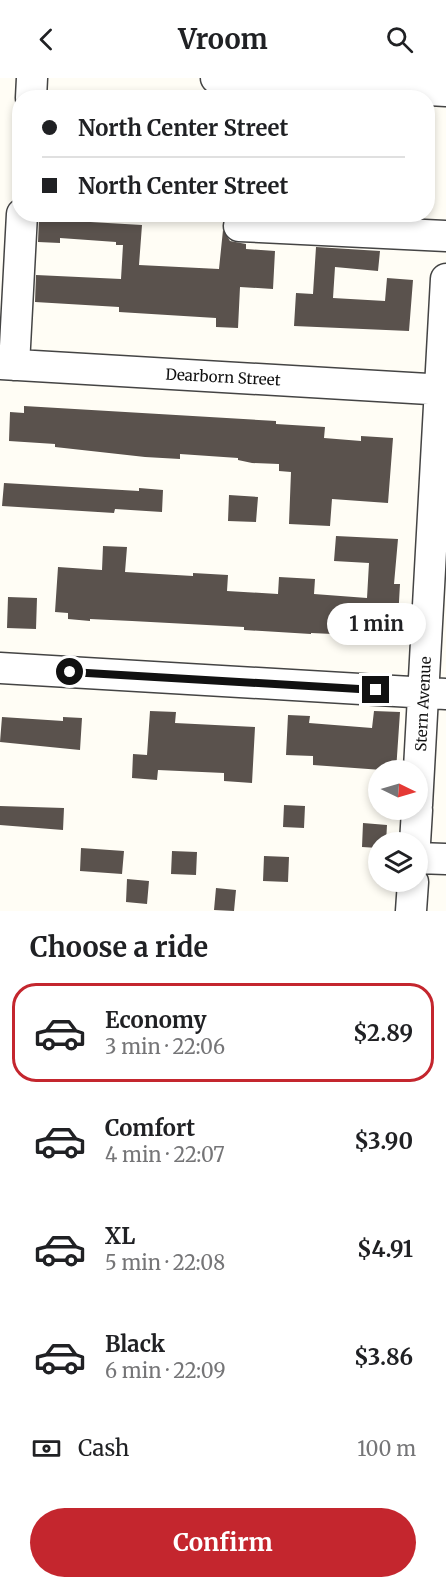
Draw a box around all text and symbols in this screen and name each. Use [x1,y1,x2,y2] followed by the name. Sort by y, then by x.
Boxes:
[178,22,268,56] text: Vroom
[30,23,63,56] icon: back
[383,23,416,56] icon: search
[78,114,288,142] text: North Center Street
[78,172,288,200] text: North Center Street
[165,364,281,390] street label: Dearborn Street
[326,603,425,645] callout: 1 min
[349,611,404,636] text: 1 min
[411,656,435,752] street label: Stern Avenue
[56,658,83,685] route start
[362,676,389,703] route end
[368,760,428,820] north arrow
[368,760,428,892] map controls
[368,832,428,892] button: layers
[30,930,208,964] text: Choose a ride
[33,1006,87,1060] icon: car
[105,1006,206,1034] text: Economy
[353,1019,413,1047] text: $2.89
[105,1034,225,1059] text: 3 min · 22:06
[33,1114,87,1168] icon: car
[105,1114,195,1142] text: Comfort
[354,1127,413,1155] text: $3.90
[105,1142,225,1167] text: 4 min · 22:07
[33,1222,87,1276] icon: car
[105,1222,135,1250] text: XL
[357,1235,413,1263] text: $4.91
[105,1250,225,1275] text: 5 min · 22:08
[33,1330,87,1384] icon: car
[105,1330,165,1358] text: Black
[354,1343,413,1371] text: $3.86
[105,1358,226,1383] text: 6 min · 22:09
[30,1432,63,1465] icon: cash
[78,1434,129,1462] text: Cash
[357,1436,416,1461] text: 100 m
[30,1508,416,1577] button: Confirm

